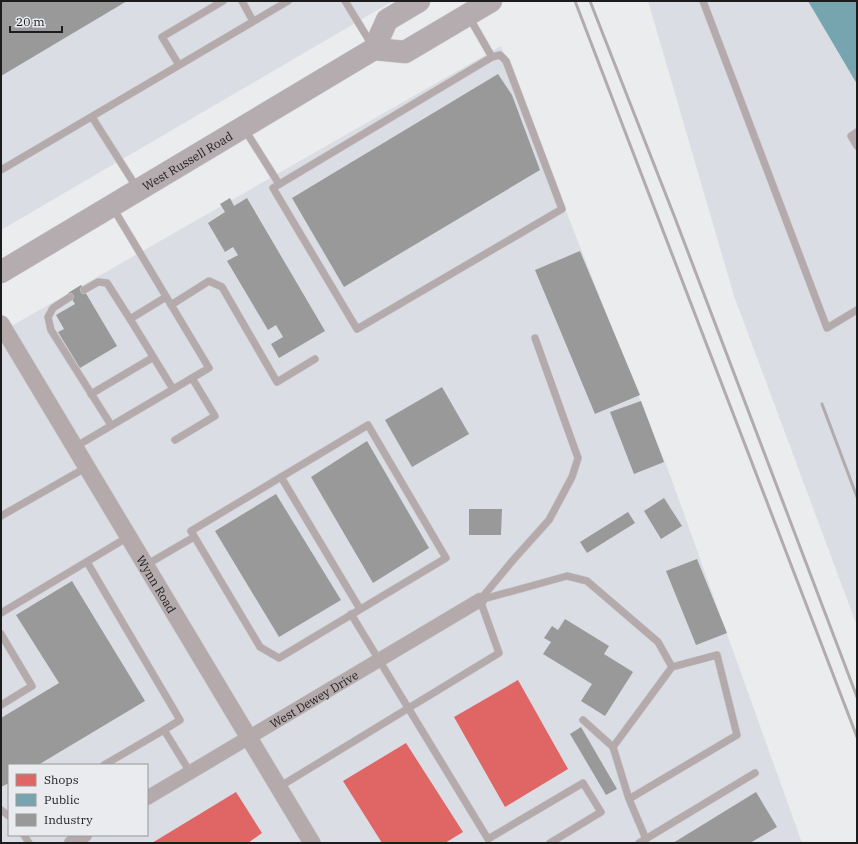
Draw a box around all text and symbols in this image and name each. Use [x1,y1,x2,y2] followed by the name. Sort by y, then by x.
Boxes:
[10,8,62,34] scale bar
[16,14,45,29] text: 20 m
[139,128,235,193] street label: West Russell Road
[134,552,180,616] street label: Wynn Road
[267,667,361,731] street label: West Dewey Drive
[8,764,148,836] legend
[44,772,79,787] text: Shops
[44,792,80,807] text: Public
[44,812,93,827] text: Industry

